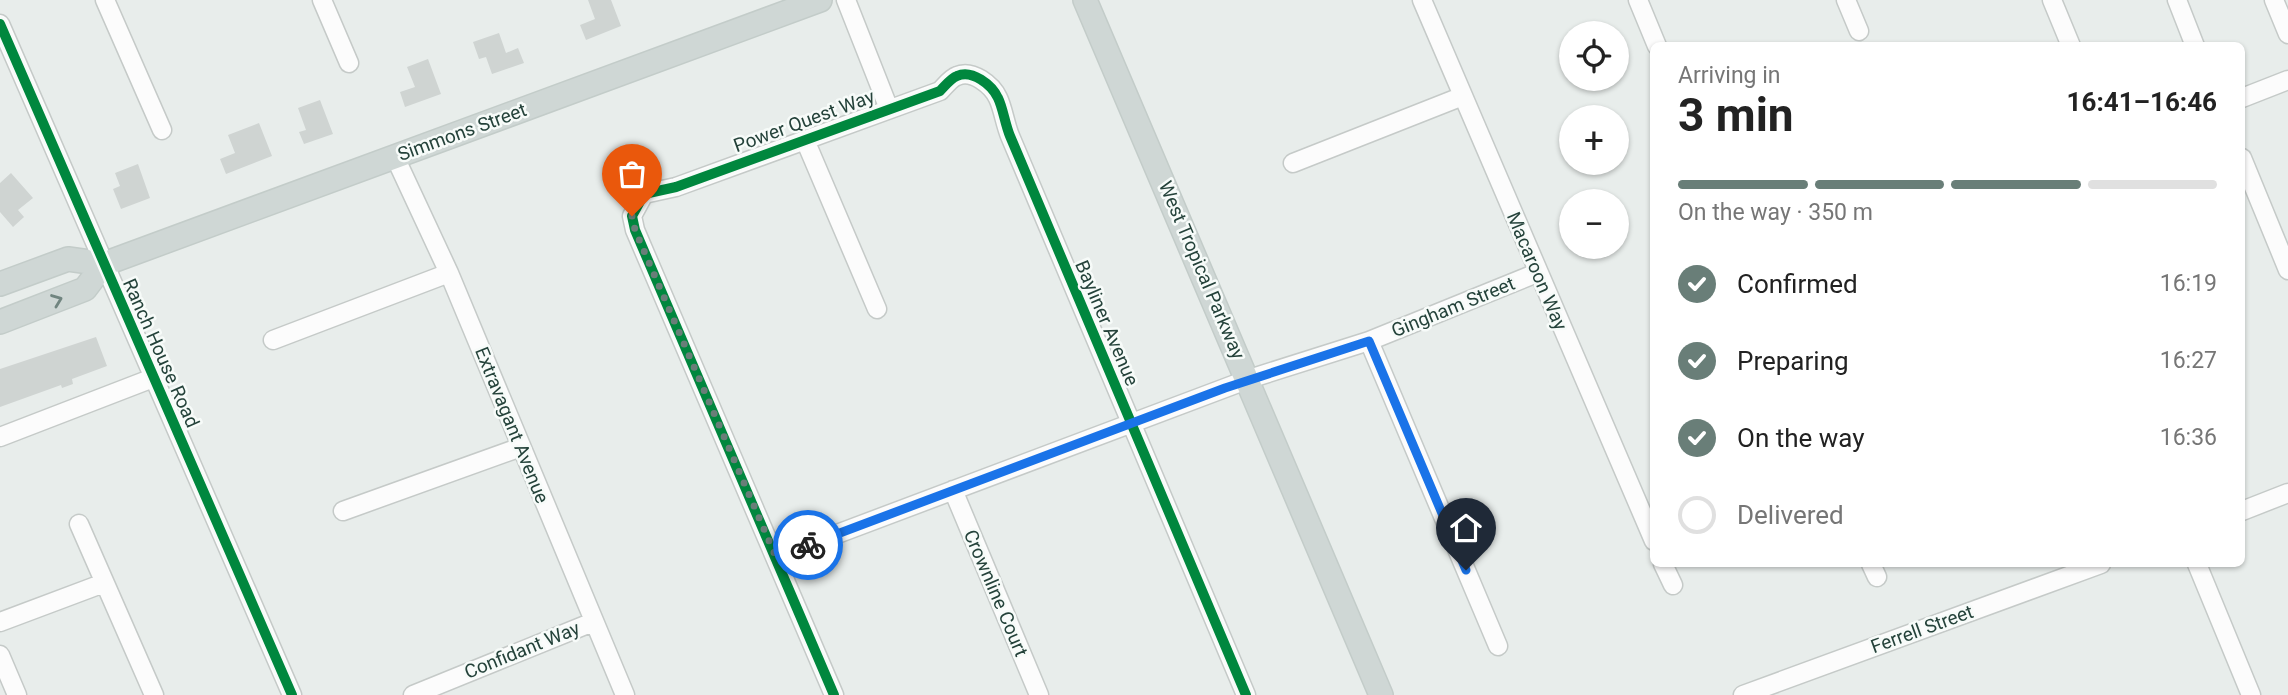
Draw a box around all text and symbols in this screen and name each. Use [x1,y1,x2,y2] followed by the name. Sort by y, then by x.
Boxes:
[1559,21,1629,259] map controls
[1559,21,1629,91] button: locate
[1678,62,1781,89] text: Arriving in
[730,85,878,157] street label: Power Quest Way
[2067,87,2217,117] text: 16:41–16:46
[1678,88,1794,142] text: 3 min
[395,98,529,166] street label: Simmons Street
[1559,105,1629,175] button: +
[602,144,662,216] pin
[613,155,651,193] icon: bag
[1154,177,1250,363] street label: West Tropical Parkway
[1559,189,1629,259] button: −
[1678,199,1873,226] text: On the way · 350 m
[1502,208,1572,334] street label: Macaroon Way
[1070,257,1144,389] street label: Bayliner Avenue
[1678,265,1716,303] icon: check
[1737,269,1858,299] text: Confirmed
[2160,270,2217,297] text: 16:19
[1388,272,1518,342] street label: Gingham Street
[118,275,204,431] street label: Ranch House Road
[51,294,63,308] one-way arrow
[1678,342,1716,380] icon: check
[470,343,554,507] street label: Extravagant Avenue
[1737,346,1849,376] text: Preparing
[2160,347,2217,374] text: 16:27
[1678,419,1716,457] icon: check
[1737,423,1865,453] text: On the way
[2160,424,2217,451] text: 16:36
[1436,498,1496,570] pin
[1737,500,1844,530] text: Delivered
[1447,509,1485,547] icon: home
[773,510,843,580] courier
[789,526,827,564] icon: bike
[959,526,1033,660] street label: Crownline Court
[1868,600,1976,658] street label: Ferrell Street
[461,616,583,684] street label: Confidant Way

